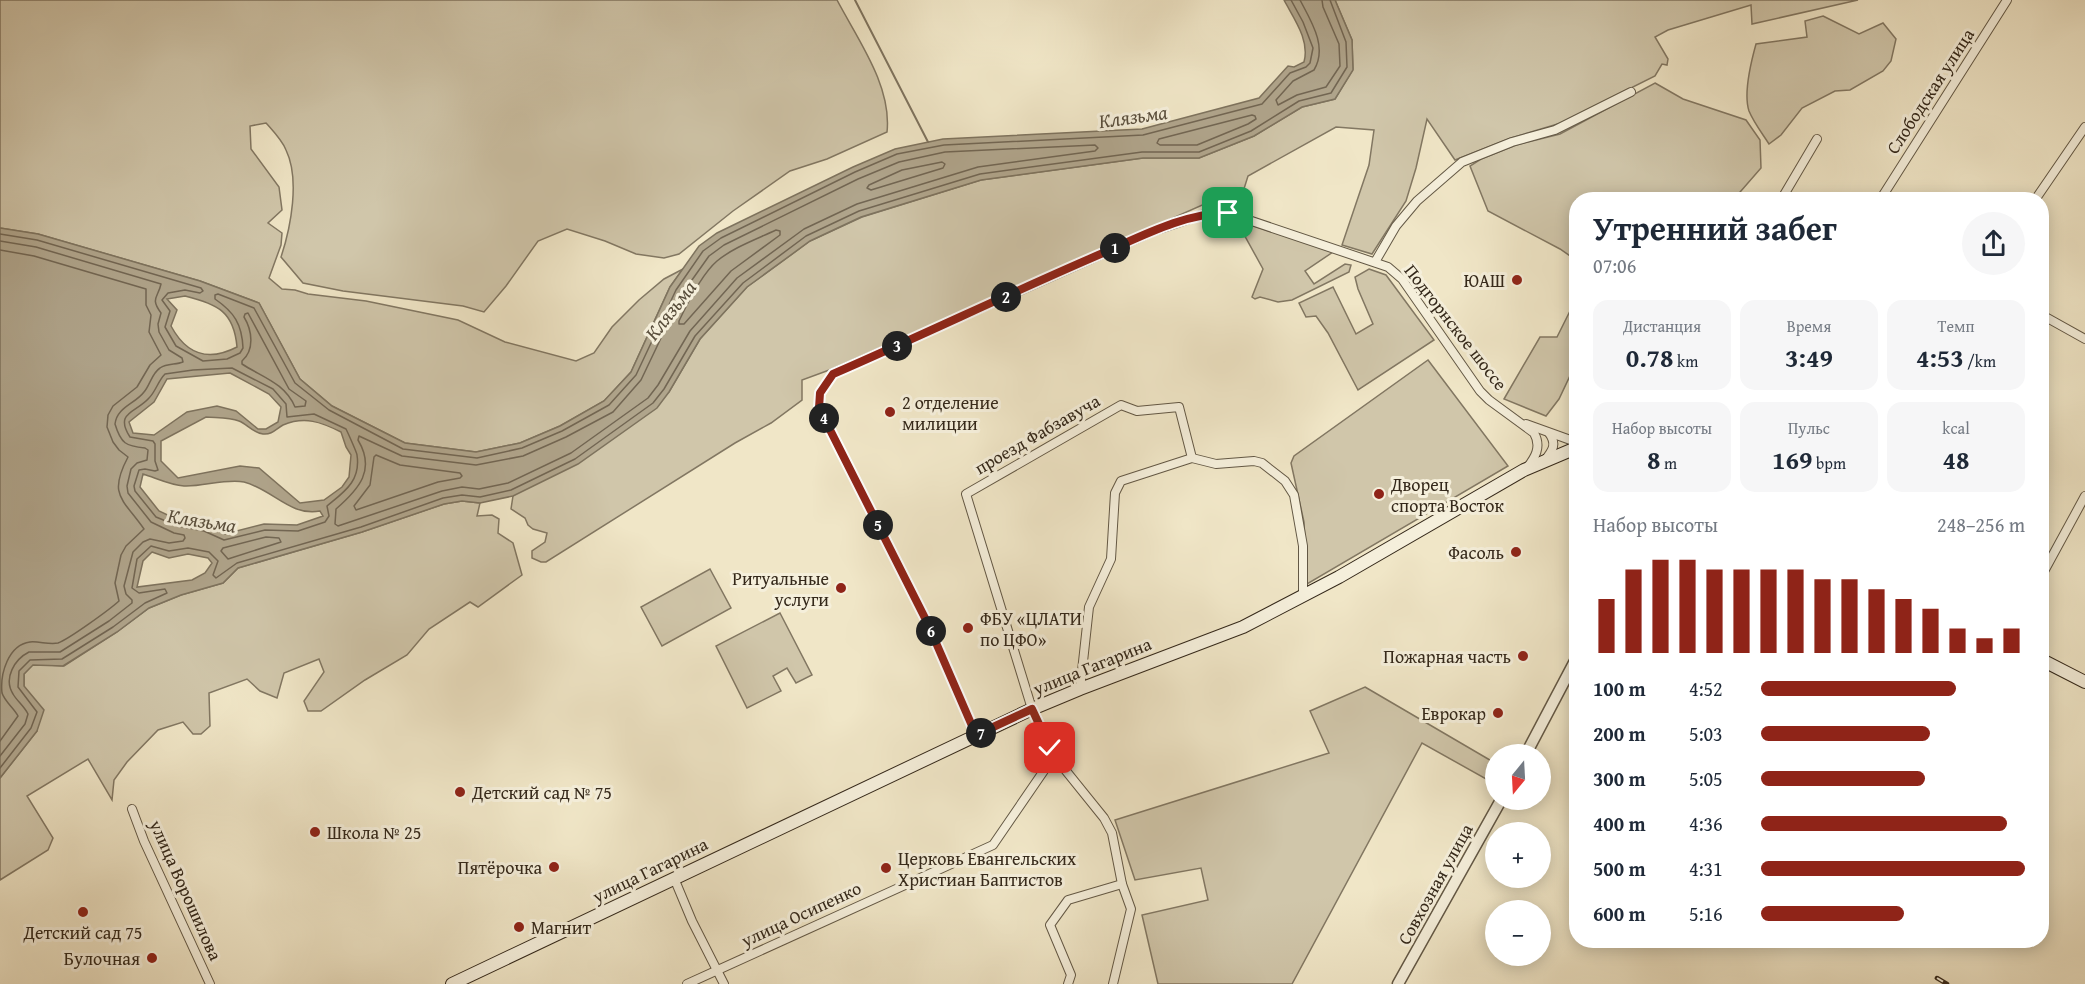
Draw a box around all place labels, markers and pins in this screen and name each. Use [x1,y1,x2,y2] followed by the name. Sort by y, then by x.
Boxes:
[1202,187,1253,238] pin
[1100,233,1130,263] pin: 1
[1464,267,1505,294] place label: ЮАШ
[1510,273,1524,287] marker: ЮАШ
[991,282,1021,312] pin: 2
[882,331,912,361] pin: 3
[902,389,999,437] place label: 2 отделение милиции
[809,403,839,433] pin: 4
[883,405,897,419] marker: 2 отделение милиции
[1390,471,1505,519] place label: Дворец спорта Восток
[1372,487,1386,501] marker: Дворец спорта Восток
[863,510,893,540] pin: 5
[1448,539,1504,566] place label: Фасоль
[1509,545,1523,559] marker: Фасоль
[732,565,829,613] place label: Ритуальные услуги
[834,581,848,595] marker: Ритуальные услуги
[980,605,1082,653] place label: ФБУ «ЦЛАТИ по ЦФО»
[916,616,946,646] pin: 6
[961,621,975,635] marker: ФБУ «ЦЛАТИ по ЦФО»
[1383,643,1511,670] place label: Пожарная часть
[1516,649,1530,663] marker: Пожарная часть
[1422,700,1486,727] place label: Еврокар
[1491,706,1505,720] marker: Еврокар
[966,718,996,748] pin: 7
[1024,722,1075,773] pin
[471,779,612,806] place label: Детский сад № 75
[453,785,467,799] marker: Детский сад № 75
[327,819,421,846] place label: Школа № 25
[308,825,322,839] marker: Школа № 25
[898,845,1077,893] place label: Церковь Евангельских Христиан Баптистов
[458,854,542,881] place label: Пятёрочка
[547,860,561,874] marker: Пятёрочка
[879,861,893,875] marker: Церковь Евангельских Христиан Баптистов
[76,905,90,919] marker: Детский сад 75
[531,914,591,941] place label: Магнит
[22,919,143,946] place label: Детский сад 75
[512,920,526,934] marker: Магнит
[64,945,140,972] place label: Булочная
[145,951,159,965] marker: Булочная

